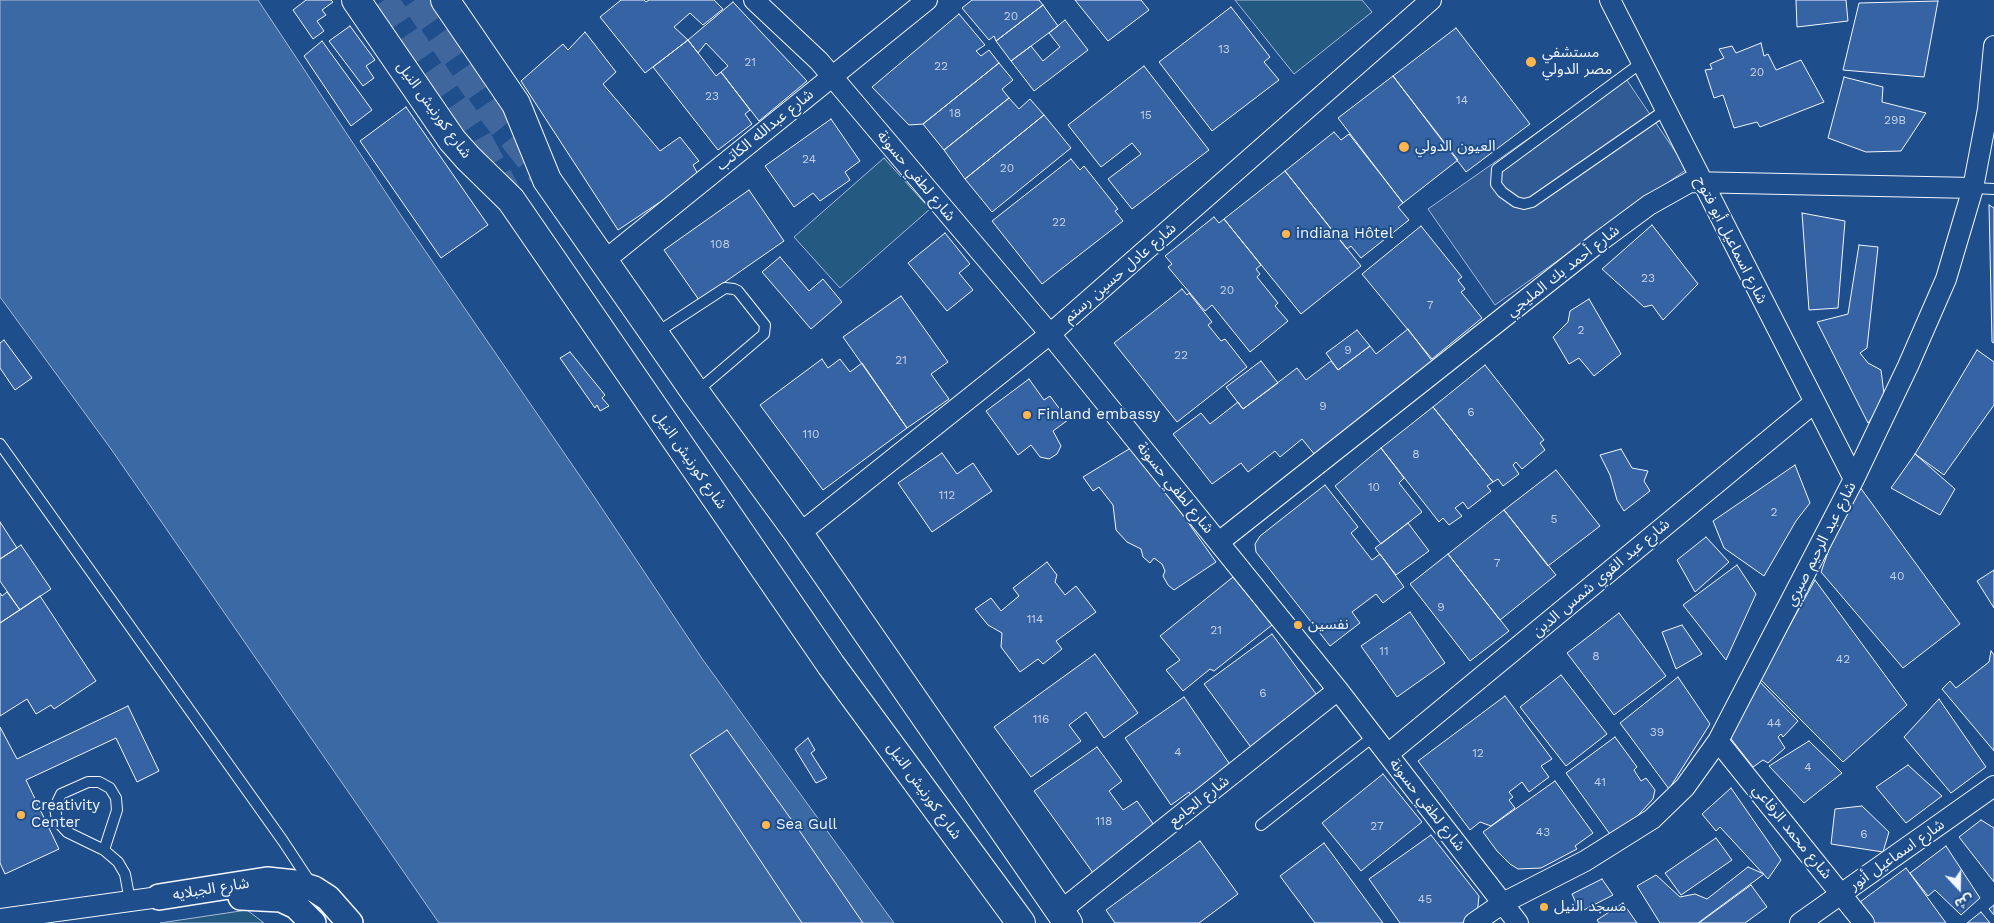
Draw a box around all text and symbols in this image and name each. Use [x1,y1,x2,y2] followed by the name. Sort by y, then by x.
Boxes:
[1004,9,1018,23] house number: 20
[1218,42,1230,56] house number: 13
[1542,44,1612,79] place label: مستشفي مصر الدولي
[744,55,756,69] house number: 21
[1524,55,1538,69] marker: مستشفي مصر الدولي
[393,58,475,162] street label: شارع كورنيش النيل
[934,59,948,73] house number: 22
[1750,65,1764,79] house number: 20
[713,85,817,175] street label: شارع عبدالله الكاتب
[705,89,719,103] house number: 23
[1456,93,1468,107] house number: 14
[949,106,961,120] house number: 18
[1140,108,1152,122] house number: 15
[1884,113,1906,127] house number: 29B
[873,127,959,225] street label: شارع لطفي حسونة
[1415,138,1495,156] place label: العيون الدولي
[1397,140,1411,154] marker: العيون الدولي
[802,152,816,166] house number: 24
[1000,161,1014,175] house number: 20
[1691,173,1771,307] street label: شارع اسماعيل أبو فتوح
[1052,215,1066,229] house number: 22
[1060,219,1180,327] street label: شارع عادل حسين رستم
[1503,221,1623,321] street label: شارع أحمد بك المليجي
[1296,225,1393,243] place label: indiana Hôtel
[1280,228,1292,240] marker: indiana Hôtel
[710,237,730,251] house number: 108
[1641,271,1655,285] house number: 23
[1220,283,1234,297] house number: 20
[1427,298,1433,312] house number: 7
[1578,323,1584,337] house number: 2
[1344,343,1352,357] house number: 9
[1174,348,1188,362] house number: 22
[895,353,907,367] house number: 21
[1319,399,1327,413] house number: 9
[1467,405,1475,419] house number: 6
[1037,406,1160,424] place label: Finland embassy
[649,407,731,513] street label: شارع كورنيش النيل
[1021,409,1033,421] marker: Finland embassy
[803,427,819,441] house number: 110
[1133,439,1217,537] street label: شارع لطفي حسونة
[1412,447,1420,461] house number: 8
[1782,479,1860,609] street label: شارع عبد الرحيم صبري
[1368,480,1380,494] house number: 10
[939,488,955,502] house number: 112
[1771,505,1777,519] house number: 2
[1551,512,1557,526] house number: 5
[1529,515,1673,641] street label: شارع عبد القوي شمس الدين
[1494,556,1500,570] house number: 7
[1890,569,1904,583] house number: 40
[1437,600,1445,614] house number: 9
[1027,612,1043,626] house number: 114
[1308,616,1349,634] place label: نفسين
[1292,619,1304,631] marker: نفسين
[1210,623,1222,637] house number: 21
[1379,644,1389,658] house number: 11
[1592,649,1600,663] house number: 8
[1836,652,1850,666] house number: 42
[1259,686,1267,700] house number: 6
[1033,712,1049,726] house number: 116
[1767,716,1781,730] house number: 44
[1650,725,1664,739] house number: 39
[883,739,965,843] street label: شارع كورنيش النيل
[1174,745,1182,759] house number: 4
[1472,746,1484,760] house number: 12
[1385,755,1469,855] street label: شارع لطفي حسونة
[1804,760,1812,774] house number: 4
[1165,772,1233,830] street label: شارع الجامع
[1594,775,1606,789] house number: 41
[1748,781,1836,883] street label: شارع محمد الرفاعي
[31,797,100,832] place label: Creativity Center
[15,809,27,821] marker: Creativity Center
[1096,814,1112,828] house number: 118
[1846,815,1948,895] street label: شارع اسماعيل أنور
[776,816,837,834] place label: Sea Gull
[760,819,772,831] marker: Sea Gull
[1370,819,1384,833] house number: 27
[1536,825,1550,839] house number: 43
[1860,827,1868,841] house number: 6
[1934,863,1984,913] north arrow
[171,874,251,904] street label: شارع الجبلايه
[1953,891,1976,913] text: ش
[1418,892,1432,906] house number: 45
[1554,898,1626,916] place label: مسجد النيل
[1538,901,1550,913] marker: مسجد النيل

